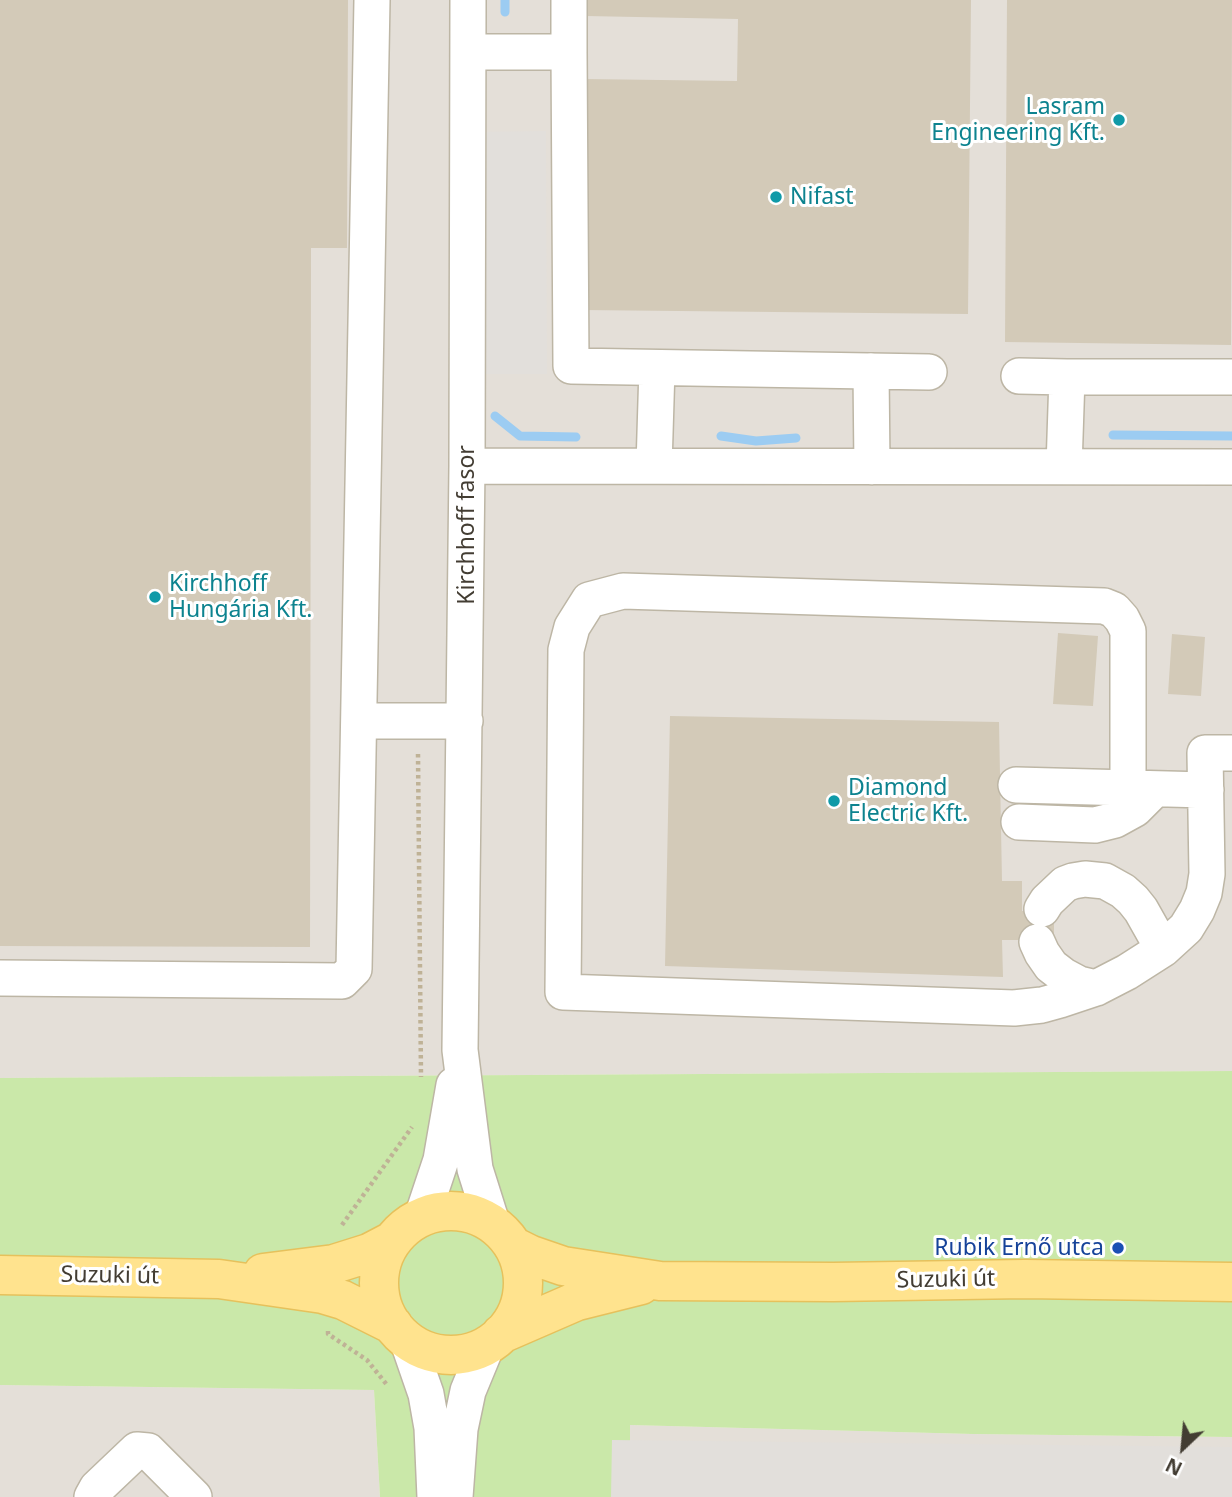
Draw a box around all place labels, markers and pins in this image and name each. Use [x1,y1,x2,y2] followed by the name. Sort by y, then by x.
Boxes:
[931,93,1105,147] place label: Lasram Engineering Kft.
[1111,112,1127,128] marker: Lasram Engineering Kft.
[790,183,854,211] place label: Nifast
[768,189,784,205] marker: Nifast
[169,570,312,624] place label: Kirchhoff Hungária Kft.
[147,589,163,605] marker: Kirchhoff Hungária Kft.
[848,774,968,828] place label: Diamond Electric Kft.
[826,793,842,809] marker: Diamond Electric Kft.
[934,1234,1104,1262] place label: Rubik Ernő utca
[1110,1240,1126,1256] marker: Rubik Ernő utca

